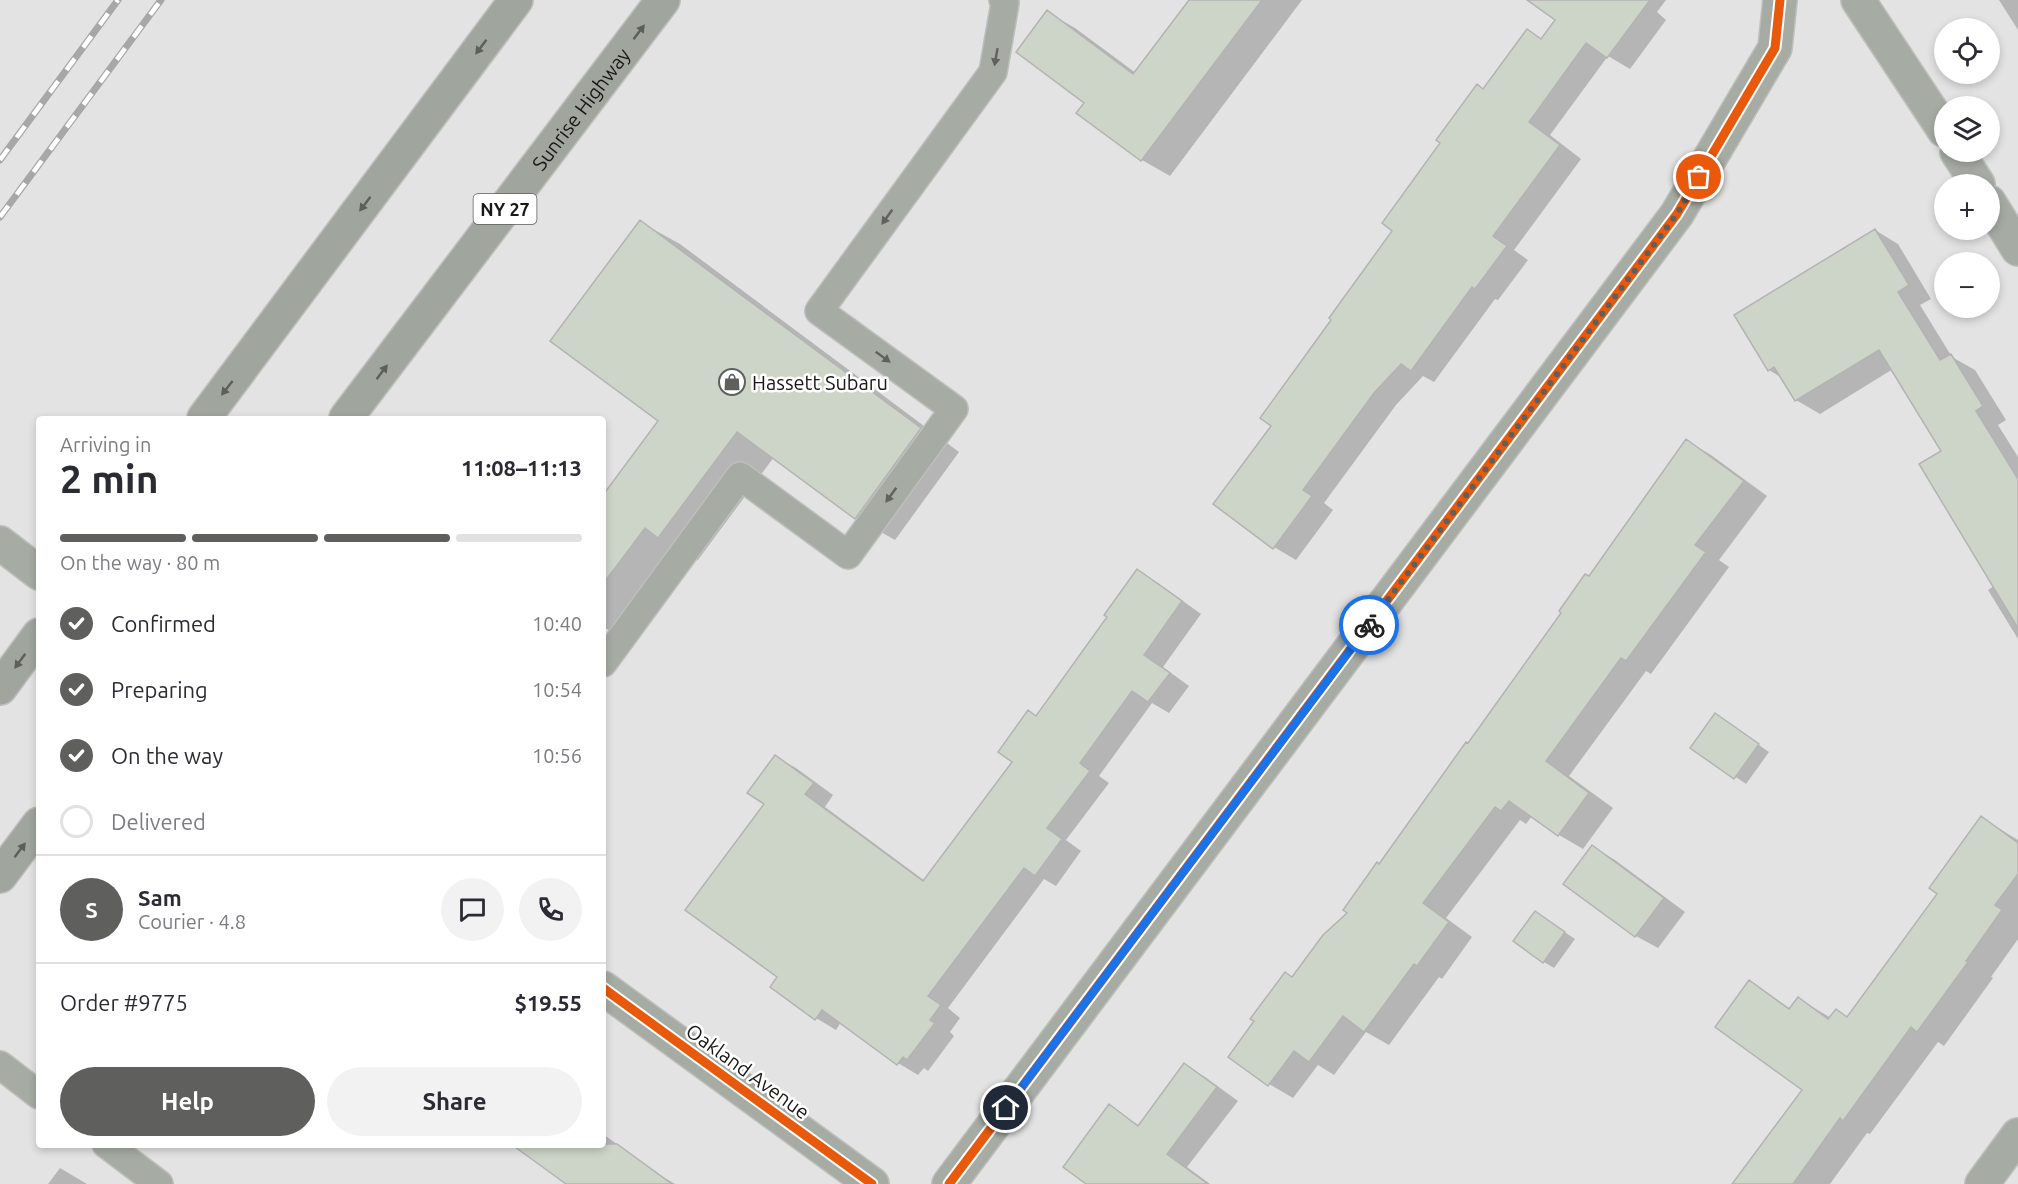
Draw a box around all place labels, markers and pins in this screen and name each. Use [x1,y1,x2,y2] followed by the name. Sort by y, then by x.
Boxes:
[1673,151,1724,202] pin
[717,367,747,397] shop icon: Hassett Subaru
[752,371,888,394] place label: Hassett Subaru
[980,1082,1031,1133] pin

